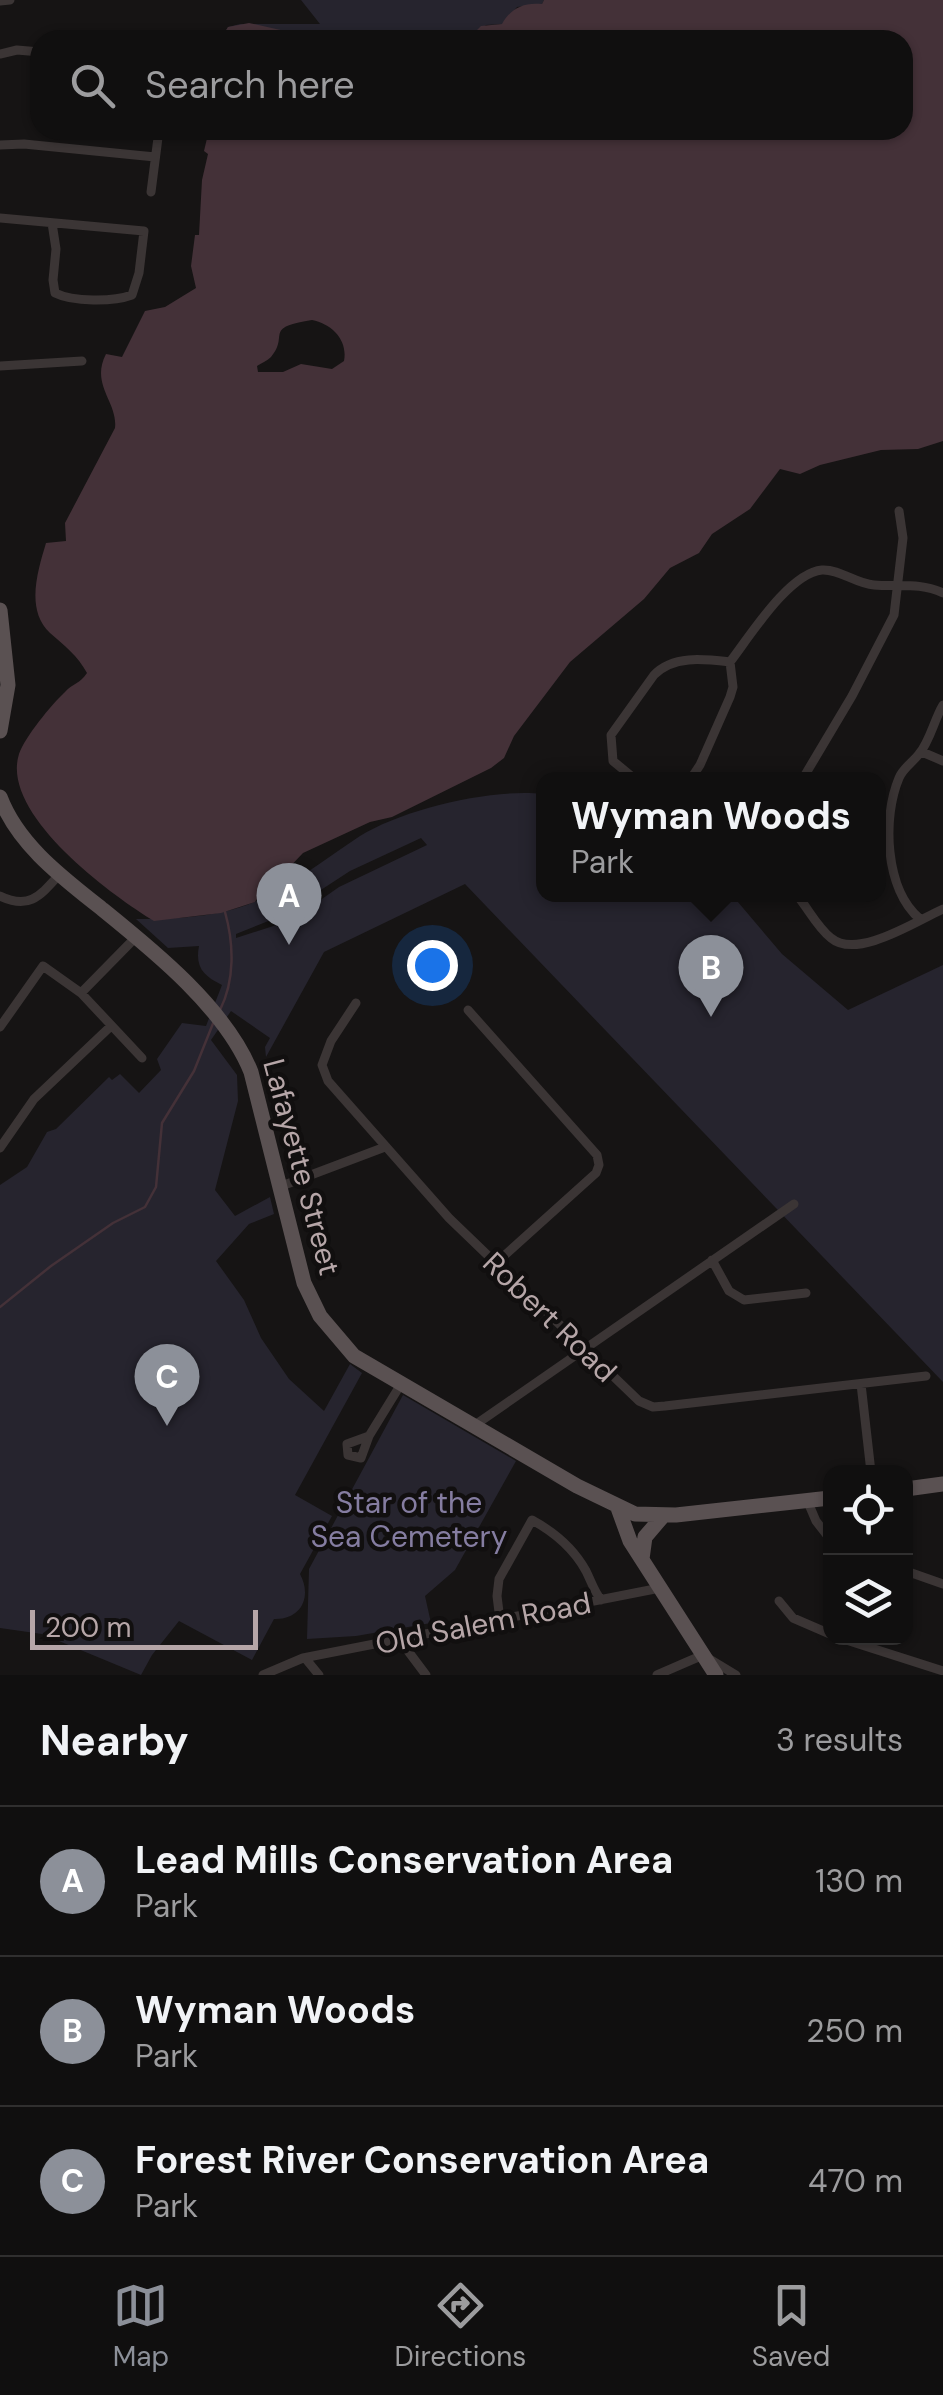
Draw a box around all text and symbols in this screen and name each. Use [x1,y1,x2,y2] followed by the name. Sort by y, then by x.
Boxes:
[30,30,913,140] search box
[65,58,120,113] icon: search
[145,60,355,110] text: Search here
[536,772,886,902] popup
[571,791,851,841] text: Wyman Woods
[571,841,634,883] text: Park
[256,862,322,945] pin: A
[678,934,744,1017] pin: B
[407,940,458,991] your location
[254,1054,350,1280] street label: Lafayette Street
[475,1244,625,1390] street label: Robert Road
[134,1344,200,1426] pin: C
[823,1465,913,1645] map controls
[823,1465,913,1555] button: locate
[311,1483,508,1556] park label: Star of the Sea Cemetery
[823,1555,913,1645] button: layers
[372,1583,594,1663] street label: Old Salem Road
[30,1605,258,1650] scale bar
[45,1609,132,1646] text: 200 m
[40,1713,189,1768] text: Nearby
[776,1719,903,1761] text: 3 results
[135,1835,673,1885] text: Lead Mills Conservation Area
[61,1860,84,1902] text: A
[815,1860,903,1902] text: 130 m
[135,1885,198,1927] text: Park
[135,1985,415,2035] text: Wyman Woods
[62,2010,83,2052] text: B
[806,2010,903,2052] text: 250 m
[135,2035,198,2077] text: Park
[135,2135,709,2185] text: Forest River Conservation Area
[61,2160,84,2202] text: C
[808,2160,903,2202] text: 470 m
[135,2185,198,2227] text: Park
[113,2278,169,2375] tab: Map
[395,2278,526,2375] tab: Directions
[752,2278,830,2375] tab: Saved

